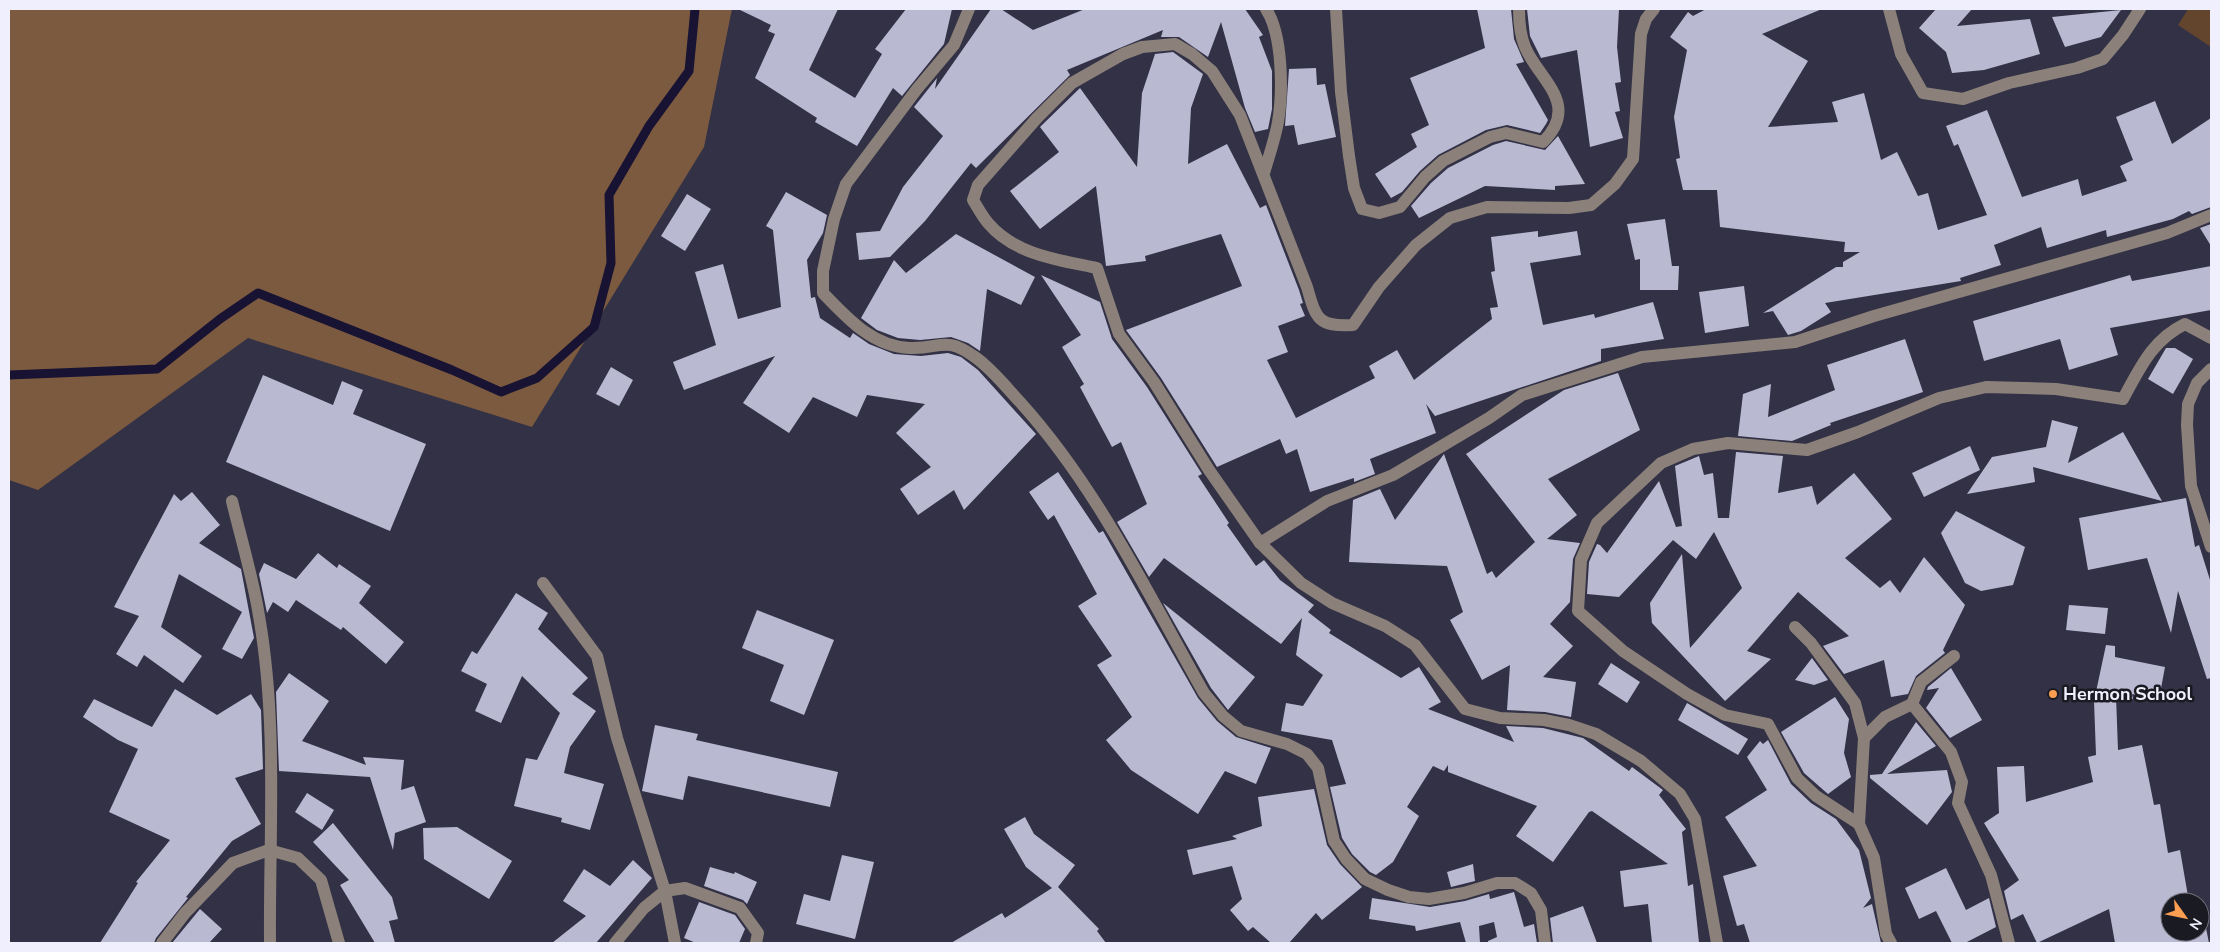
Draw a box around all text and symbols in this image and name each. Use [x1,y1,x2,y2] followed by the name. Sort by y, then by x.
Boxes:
[2063,682,2192,706] place label: Hermon School
[2047,688,2059,700] marker: Hermon School
[2160,892,2210,942] north arrow
[2185,914,2206,933] text: N

